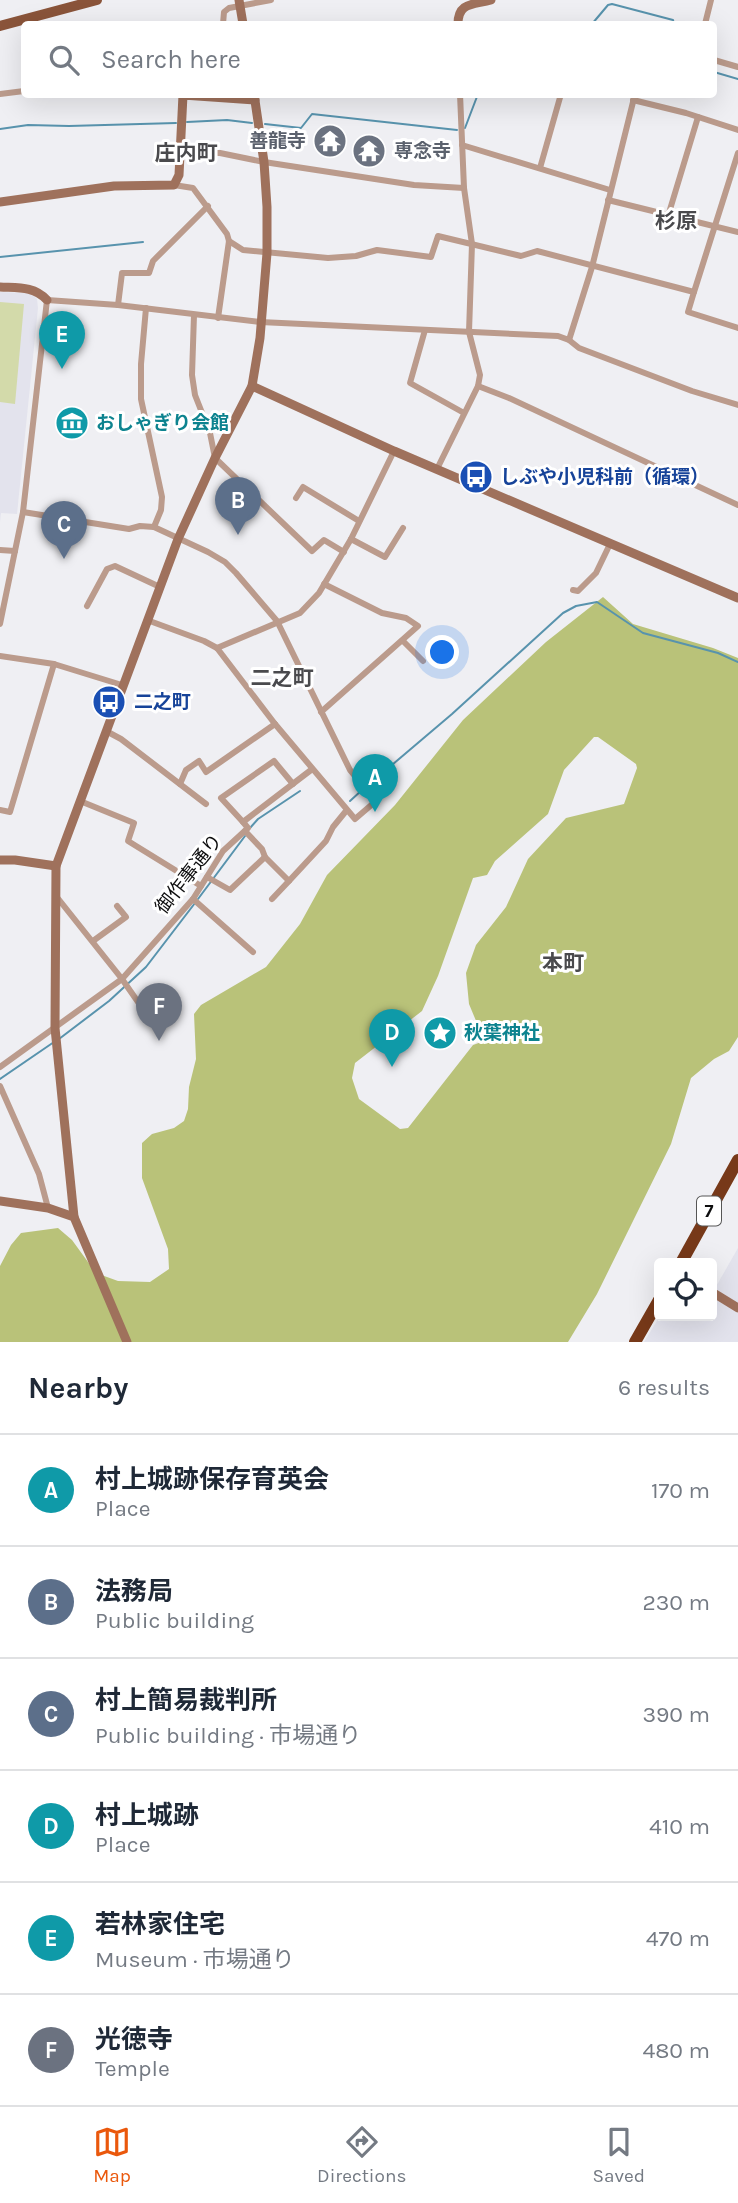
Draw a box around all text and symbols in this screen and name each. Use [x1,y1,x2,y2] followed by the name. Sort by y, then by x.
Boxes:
[21,21,717,98] search box
[45,41,83,79] icon: search
[101,44,241,75] text: Search here
[311,122,349,160] temple icon: 善龍寺
[249,130,306,152] place label: 善龍寺
[350,132,388,170] temple icon: 専念寺
[394,140,451,162] place label: 専念寺
[155,141,218,165] district label: 庄内町
[655,209,697,233] district label: 杉原
[39,311,85,369] pin: E
[53,404,91,442] museum icon: おしゃぎり会館
[96,412,229,434] place label: おしゃぎり会館
[457,458,495,496] bus stop icon: しぶや小児科前（循環）
[500,466,709,488] place label: しぶや小児科前（循環）
[215,477,261,535] pin: B
[41,501,87,559] pin: C
[425,635,459,669] your location
[251,666,314,690] district label: 二之町
[90,683,128,721] bus stop icon: 二之町
[134,691,191,713] place label: 二之町
[352,754,398,812] pin: A
[151,830,227,918] street label: 御作事通り
[542,951,584,975] district label: 本町
[136,983,182,1041] pin: F
[369,1009,415,1067] pin: D
[421,1014,459,1052] place icon: 秋葉神社
[464,1022,540,1044] place label: 秋葉神社
[697,1196,721,1226] road number: 7
[654,1258,717,1321] map controls
[654,1258,717,1321] button: locate
[28,1370,128,1406] text: Nearby
[618,1374,710,1401] text: 6 results
[95,1464,329,1495] text: 村上城跡保存育英会
[44,1477,58,1504] text: A
[651,1477,710,1504] text: 170 m
[95,1495,151,1522] text: Place
[95,1576,173,1607] text: 法務局
[44,1589,58,1616] text: B
[642,1589,710,1616] text: 230 m
[95,1607,254,1634] text: Public building
[95,1685,277,1716] text: 村上簡易裁判所
[44,1701,58,1728] text: C
[642,1701,710,1728] text: 390 m
[95,1722,361,1749] text: Public building · 市場通り
[95,1800,199,1831] text: 村上城跡
[43,1813,59,1840] text: D
[649,1813,710,1840] text: 410 m
[95,1831,151,1858] text: Place
[95,1909,225,1940] text: 若林家住宅
[44,1925,58,1952] text: E
[646,1925,710,1952] text: 470 m
[95,1946,295,1973] text: Museum · 市場通り
[95,2024,173,2055] text: 光徳寺
[45,2037,57,2064] text: F
[642,2037,710,2064] text: 480 m
[95,2055,170,2082] text: Temple
[93,2123,131,2187] tab: Map
[317,2123,406,2187] tab: Directions
[592,2123,645,2187] tab: Saved

